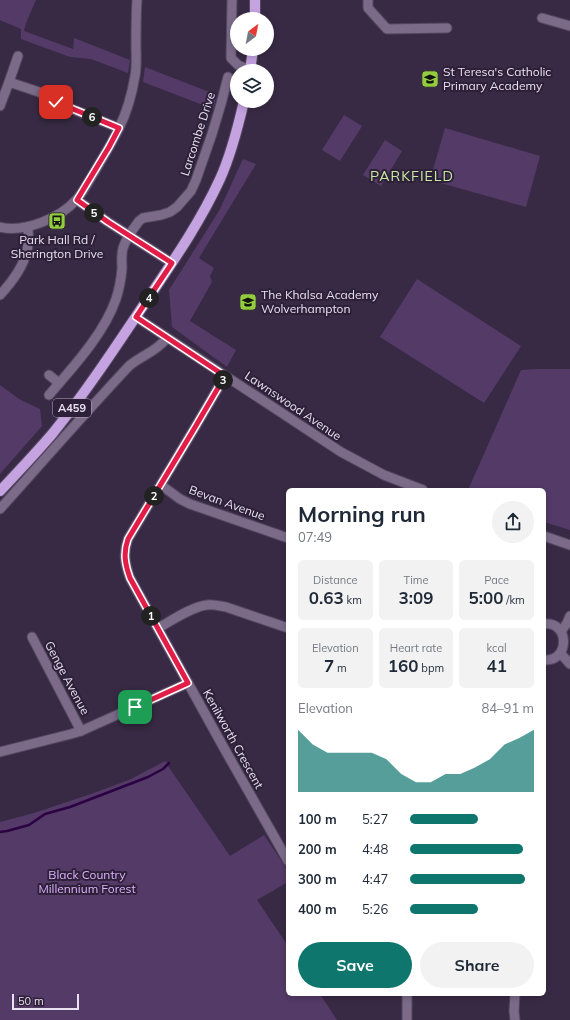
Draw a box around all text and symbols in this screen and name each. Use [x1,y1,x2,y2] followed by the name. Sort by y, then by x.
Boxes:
[230,12,274,56] north arrow
[230,12,274,108] map controls
[230,64,274,108] button: layers
[443,64,551,93] place label: St Teresa's Catholic Primary Academy
[420,69,440,89] school or university icon: St Teresa's Catholic Primary Academy
[39,85,73,119] pin
[177,90,218,178] street label: Larcombe Drive
[45,91,67,113] icon: check
[82,107,102,127] pin: 6
[89,110,95,124] text: 6
[370,167,454,185] district label: PARKFIELD
[84,203,104,223] pin: 5
[91,206,97,220] text: 5
[47,211,67,231] bus stop icon: Park Hall Rd / Sherington Drive
[11,232,103,261] place label: Park Hall Rd / Sherington Drive
[261,287,379,316] place label: The Khalsa Academy Wolverhampton
[139,288,159,308] pin: 4
[146,291,152,305] text: 4
[238,292,258,312] school or university icon: The Khalsa Academy Wolverhampton
[242,368,344,443] street label: Lawnswood Avenue
[213,370,233,390] pin: 3
[220,373,226,387] text: 3
[53,399,91,417] road number: A459
[187,482,267,523] street label: Bevan Avenue
[144,486,164,506] pin: 2
[151,489,157,503] text: 2
[298,500,426,528] text: Morning run
[492,501,534,543] button: share
[298,529,332,545] text: 07:49
[313,573,358,587] text: Distance
[404,573,428,587] text: Time
[484,573,509,587] text: Pace
[309,587,344,608] text: 0.63
[399,587,433,608] text: 3:09
[469,587,503,608] text: 5:00
[344,593,362,607] text: km
[503,593,525,607] text: /km
[141,606,161,626] pin: 1
[148,609,154,623] text: 1
[42,638,93,717] street label: Genge Avenue
[312,641,359,655] text: Elevation
[390,641,442,655] text: Heart rate
[487,641,507,655] text: kcal
[324,655,334,676] text: 7
[388,655,418,676] text: 160
[486,655,507,676] text: 41
[334,661,347,675] text: m
[418,661,444,675] text: bpm
[200,686,267,791] street label: Kenilworth Crescent
[118,690,152,724] pin
[124,696,146,718] icon: arrive
[298,700,353,716] text: Elevation
[481,700,534,716] text: 84–91 m
[298,811,337,827] text: 100 m
[362,811,388,827] text: 5:27
[298,841,337,857] text: 200 m
[362,841,388,857] text: 4:48
[38,867,136,896] park label: Black Country Millennium Forest
[298,871,337,887] text: 300 m
[362,871,388,887] text: 4:47
[298,901,337,917] text: 400 m
[362,901,388,917] text: 5:26
[298,942,412,988] button: Save
[420,942,534,988] button: Share
[12,992,79,1011] scale bar
[18,994,44,1008] text: 50 m

